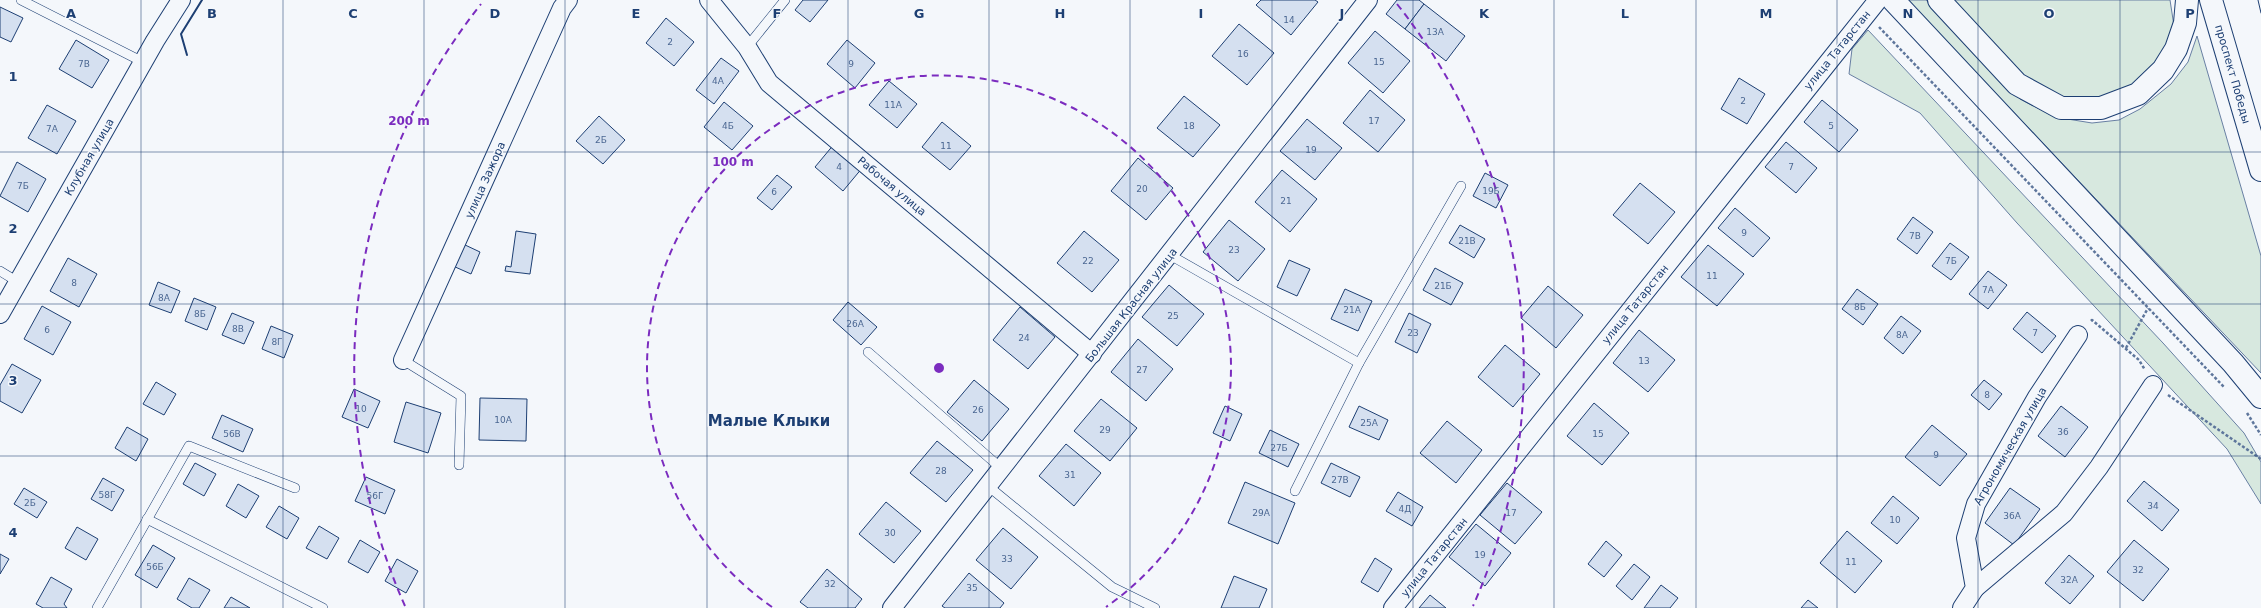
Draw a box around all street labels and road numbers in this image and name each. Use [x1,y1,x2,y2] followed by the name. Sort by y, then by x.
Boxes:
[1801,8,1873,93] street label: улица Татарстан
[2212,23,2253,125] street label: проспект Победы
[62,116,117,198] street label: Клубная улица
[463,140,508,221] street label: улица Зажора
[855,154,928,219] street label: Рабочая улица
[1083,246,1180,365] street label: Большая Красная улица
[1599,262,1671,347] street label: улица Татарстан
[1971,385,2050,508] street label: Агрономическая улица
[1398,515,1470,600] street label: улица Татарстан

